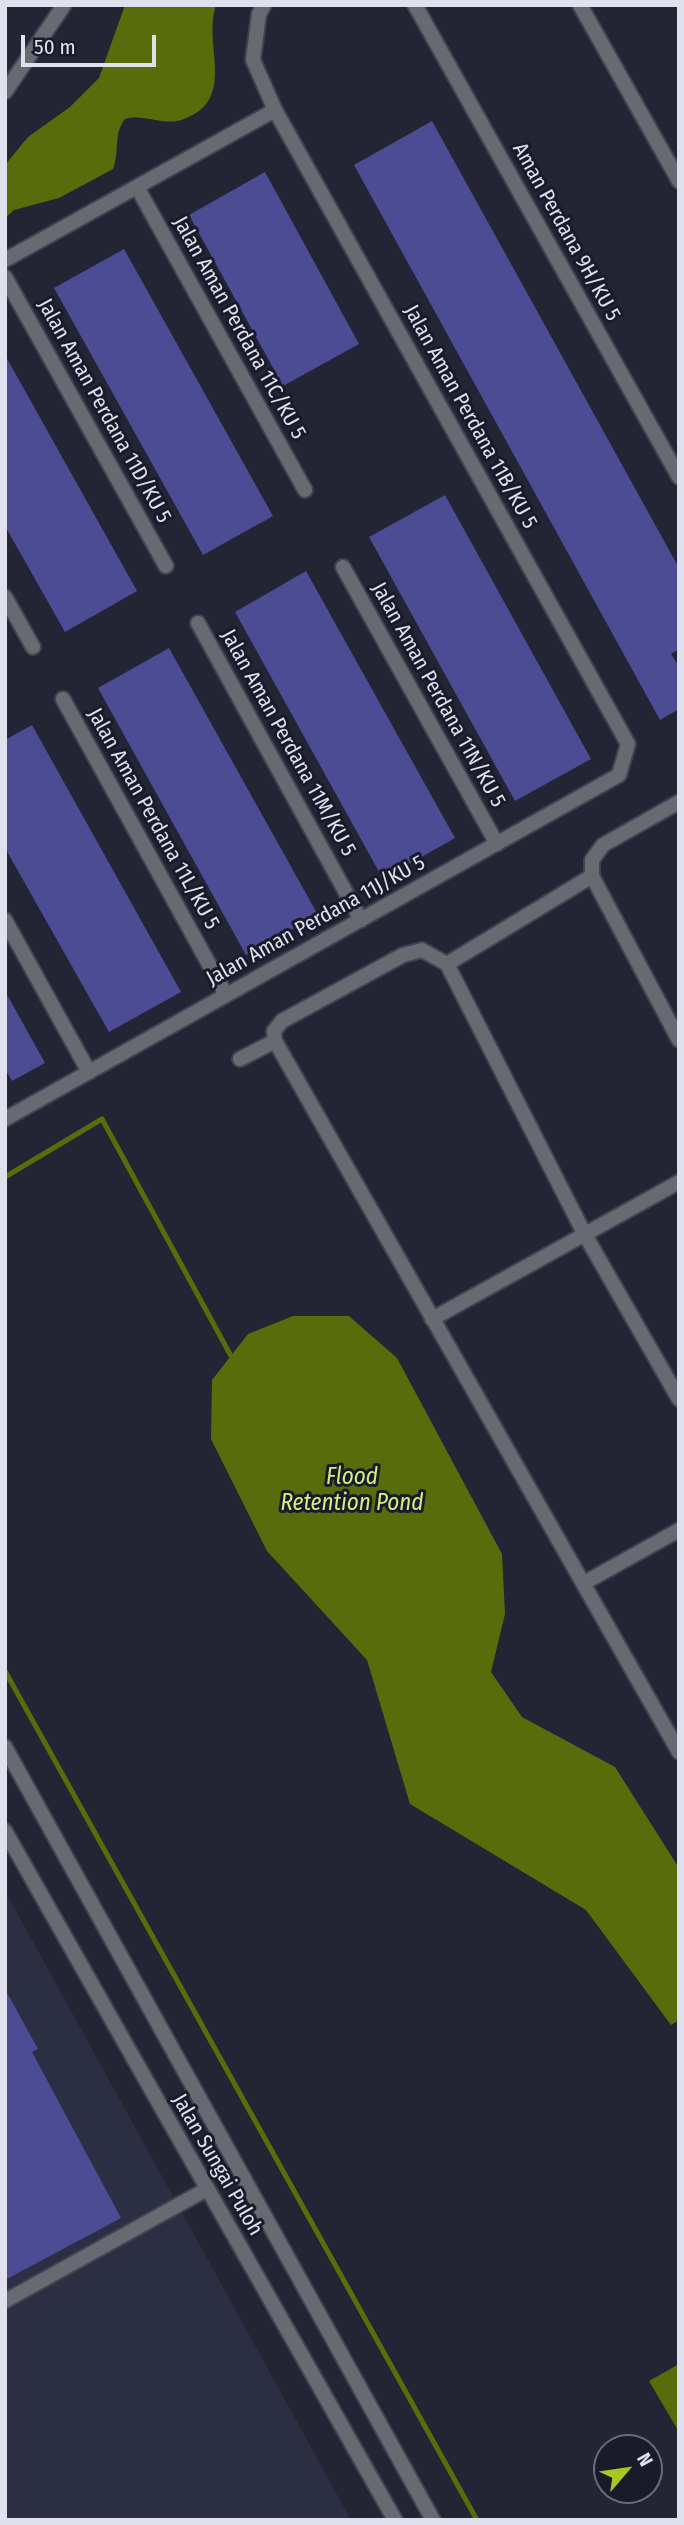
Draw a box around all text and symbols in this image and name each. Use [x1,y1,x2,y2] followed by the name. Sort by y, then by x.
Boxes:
[24,21,159,65] scale bar
[34,34,76,60] text: 50 m
[507,139,625,325] street label: Aman Perdana 9H/KU 5
[167,212,311,444] street label: Jalan Aman Perdana 11C/KU 5
[32,295,176,527] street label: Jalan Aman Perdana 11D/KU 5
[398,301,542,533] street label: Jalan Aman Perdana 11B/KU 5
[366,578,510,812] street label: Jalan Aman Perdana 11N/KU 5
[215,625,361,861] street label: Jalan Aman Perdana 11M/KU 5
[82,704,224,934] street label: Jalan Aman Perdana 11L/KU 5
[202,850,430,992] street label: Jalan Aman Perdana 11J/KU 5
[280,1464,424,1518] water label: Flood Retention Pond
[166,2090,268,2240] street label: Jalan Sungai Puloh
[593,2434,663,2504] north arrow
[632,2449,658,2470] text: N

